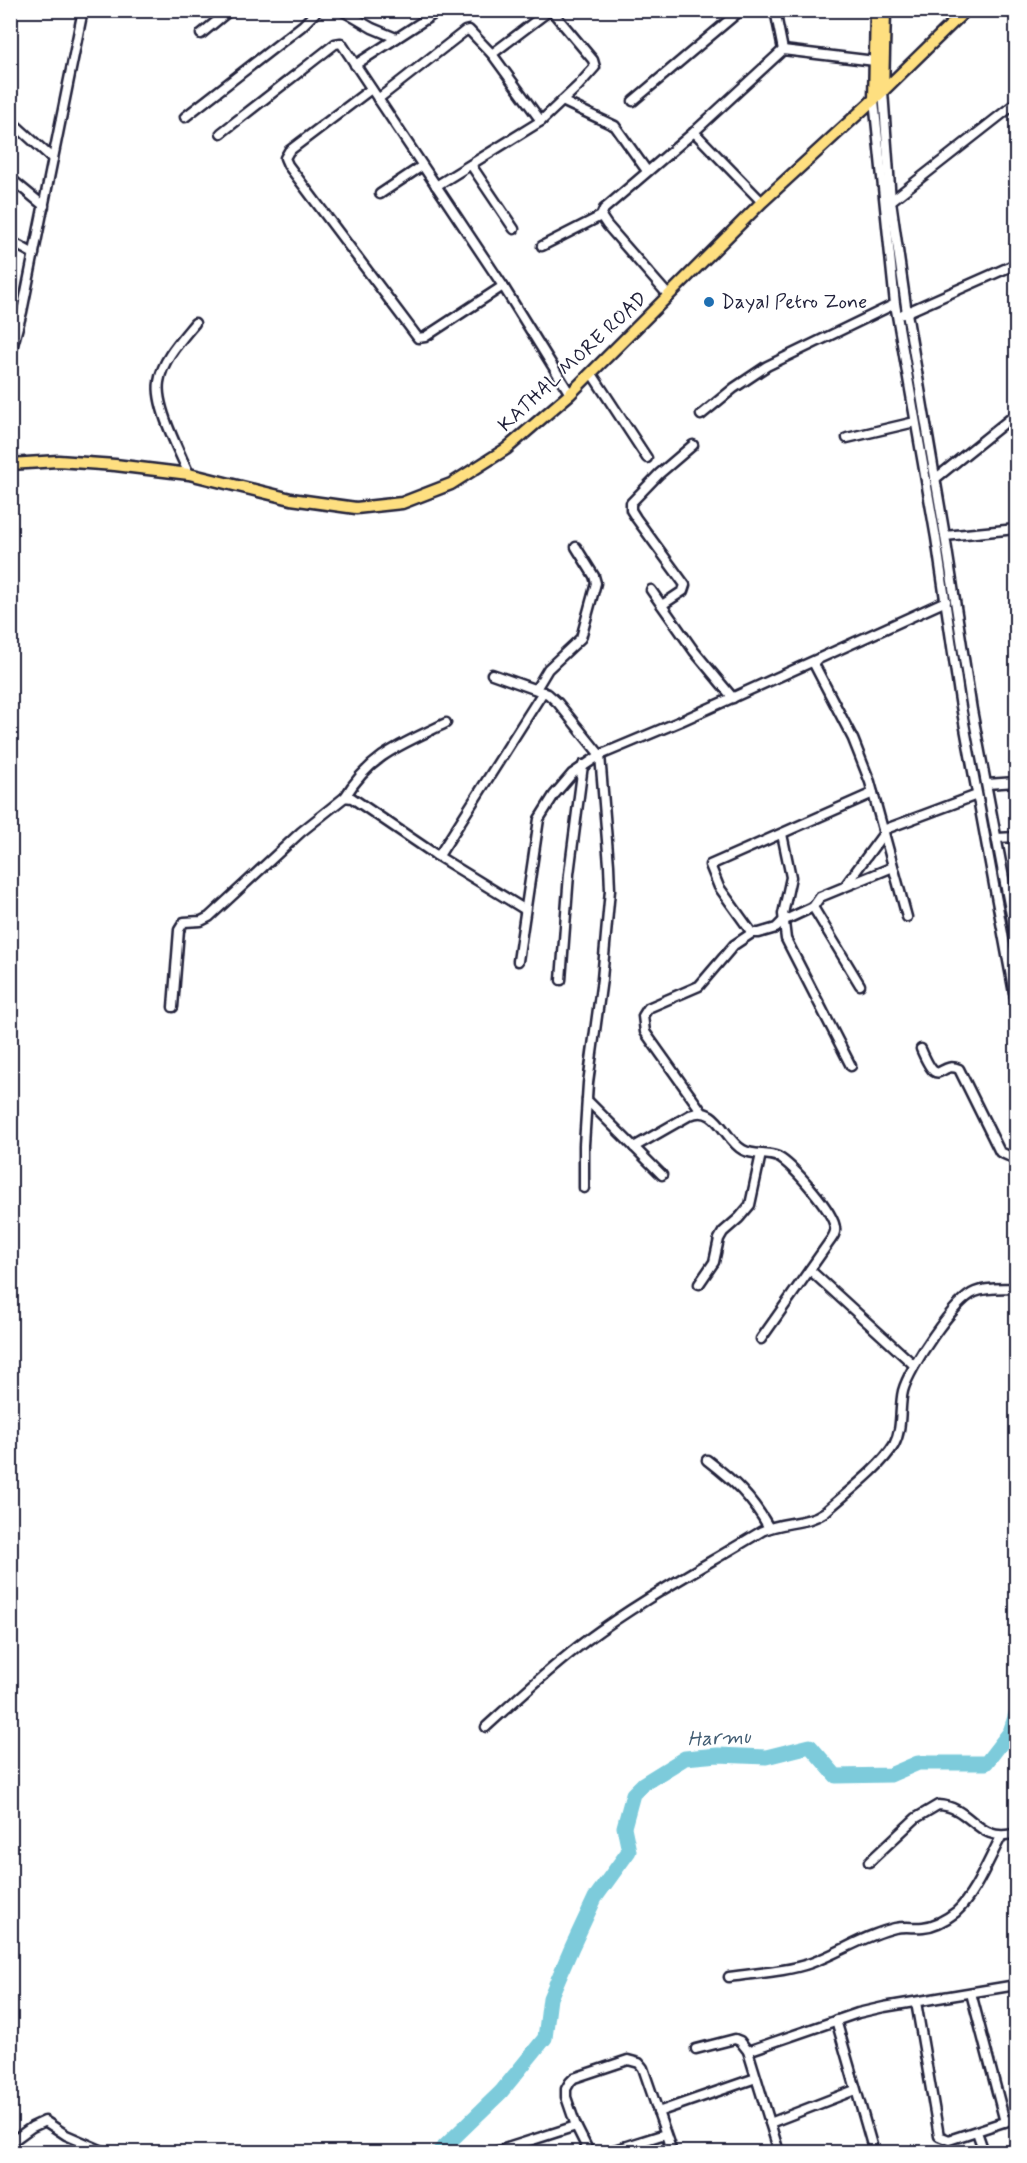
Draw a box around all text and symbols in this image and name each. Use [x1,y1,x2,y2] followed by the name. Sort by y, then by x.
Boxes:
[493,286,653,438] street label: KATHAL MORE ROAD
[721,289,867,316] place label: Dayal Petro Zone
[702,295,716,309] marker: Dayal Petro Zone
[687,1722,753,1754] water label: Harmu

